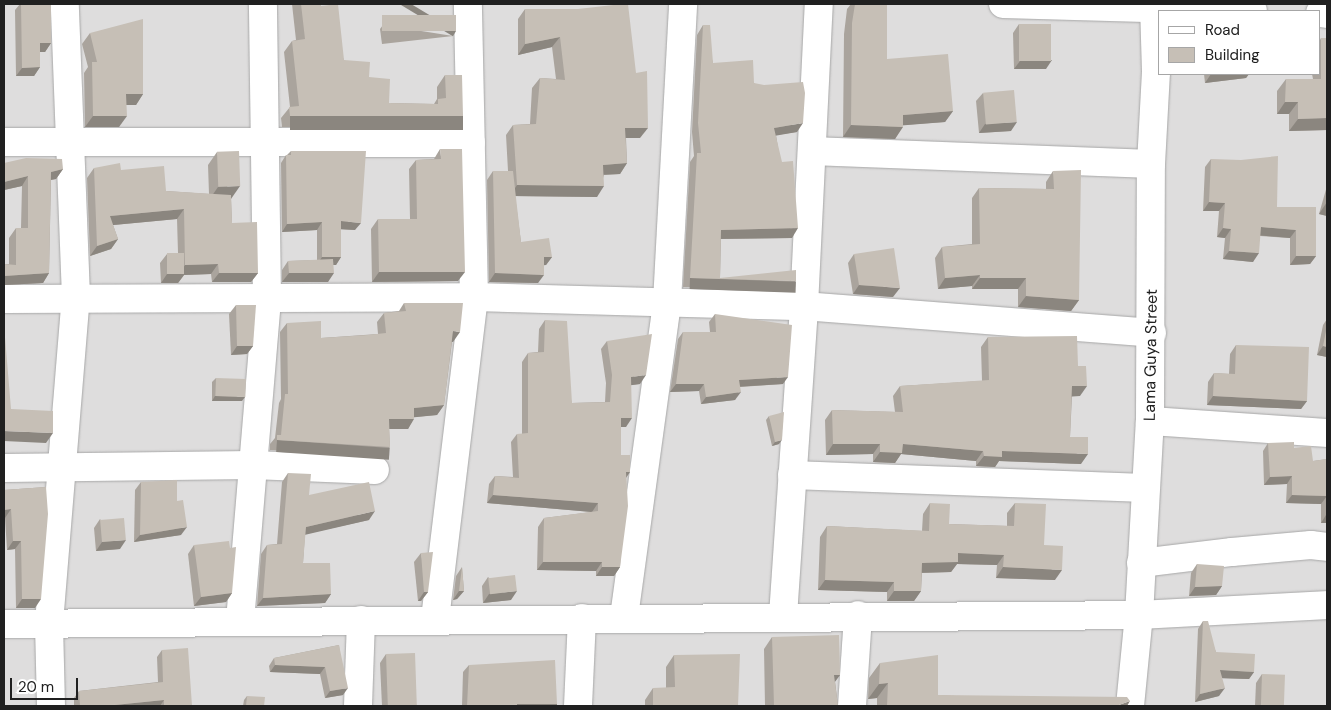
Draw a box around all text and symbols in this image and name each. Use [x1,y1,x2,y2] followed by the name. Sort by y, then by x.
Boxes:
[1158,10,1321,75] legend
[1205,20,1240,40] text: Road
[1205,45,1260,65] text: Building
[1140,289,1162,421] street label: Lama Guya Street
[12,668,80,700] scale bar
[18,677,54,697] text: 20 m

